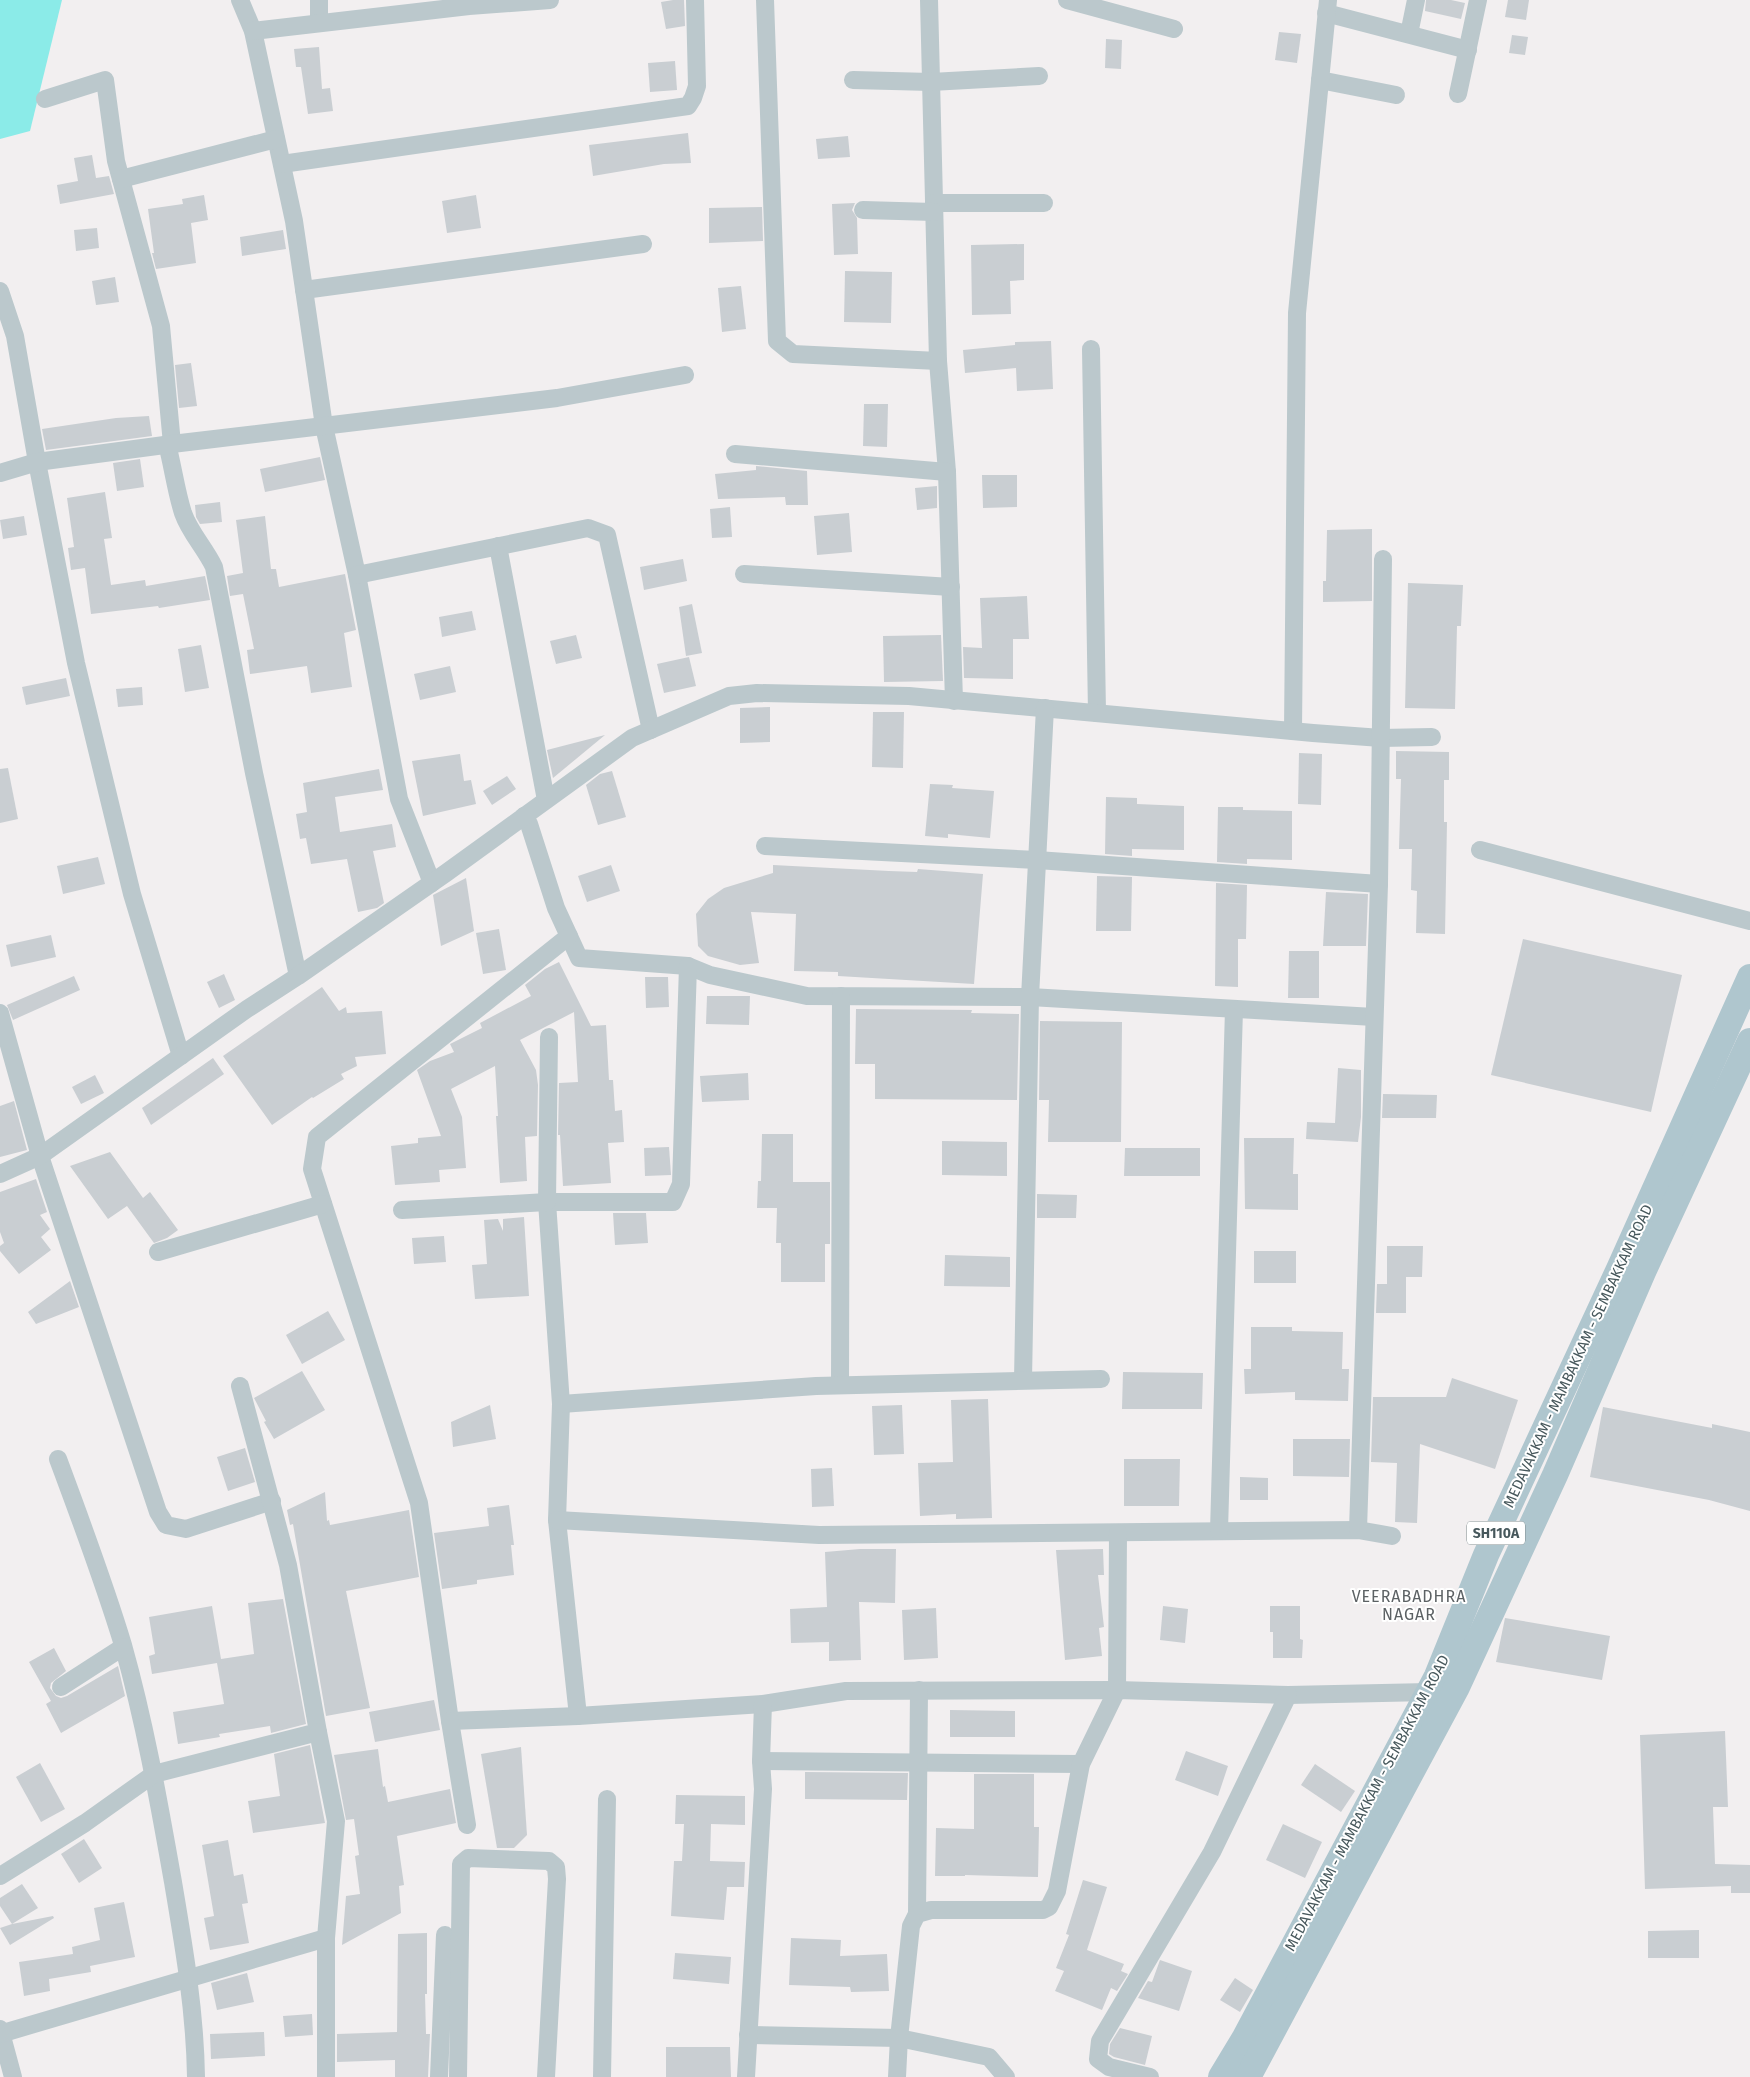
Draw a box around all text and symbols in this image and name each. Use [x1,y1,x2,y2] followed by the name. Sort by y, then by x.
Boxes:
[1500,1201,1656,1511] street label: MEDAVAKKAM - MAMBAKKAM - SEMBAKKAM ROAD
[1467,1522,1525,1545] road number: SH110A
[1352,1587,1466,1624] district label: VEERABADHRA NAGAR
[1281,1652,1453,1954] street label: MEDAVAKKAM - MAMBAKKAM - SEMBAKKAM ROAD

